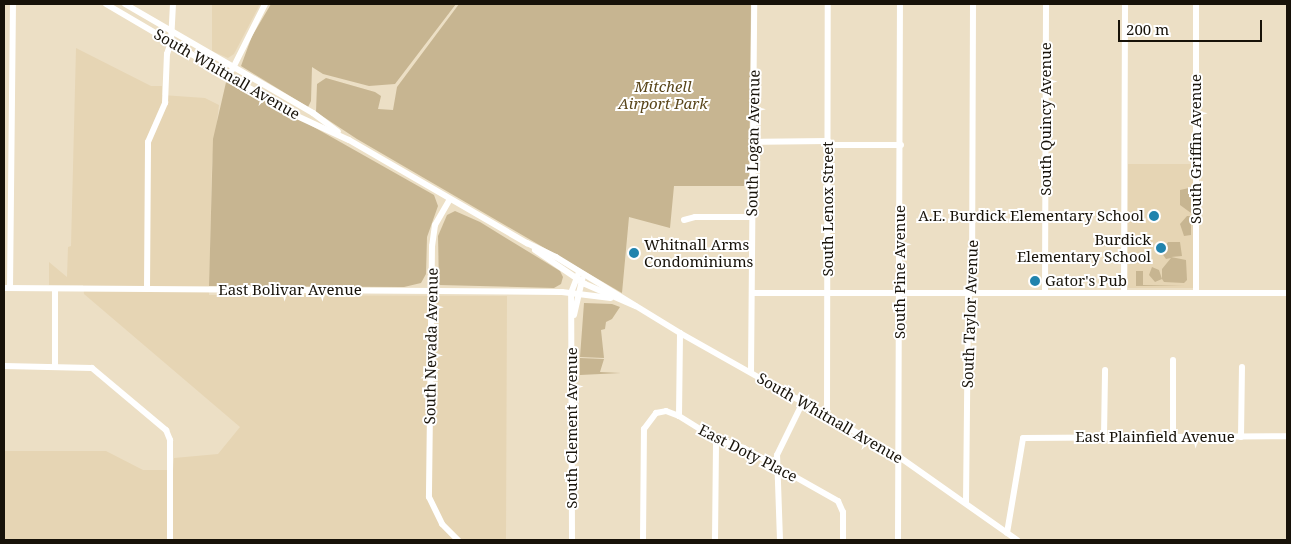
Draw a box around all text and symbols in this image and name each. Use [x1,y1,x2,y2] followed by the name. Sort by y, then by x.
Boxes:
[1121,10,1265,42] scale bar
[1126,19,1169,39] text: 200 m
[151,25,303,123] street label: South Whitnall Avenue
[1037,42,1055,196] street label: South Quincy Avenue
[743,69,763,217] street label: South Logan Avenue
[1187,74,1205,224] street label: South Griffin Avenue
[618,77,708,112] park label: Mitchell Airport Park
[819,141,837,277] street label: South Lenox Street
[891,205,909,339] street label: South Pine Avenue
[918,207,1144,225] place label: A.E. Burdick Elementary School
[1148,210,1160,222] marker: A.E. Burdick Elementary School
[1017,230,1151,265] place label: Burdick Elementary School
[644,235,753,270] place label: Whitnall Arms Condominiums
[958,240,982,388] street label: South Taylor Avenue
[1155,242,1167,254] marker: Burdick Elementary School
[628,247,640,259] marker: Whitnall Arms Condominiums
[421,267,441,425] street label: South Nevada Avenue
[1045,272,1127,290] place label: Gator's Pub
[1029,275,1041,287] marker: Gator's Pub
[218,281,362,299] street label: East Bolivar Avenue
[563,347,581,509] street label: South Clement Avenue
[754,369,906,467] street label: South Whitnall Avenue
[696,420,800,486] street label: East Doty Place
[1075,428,1235,446] street label: East Plainfield Avenue

